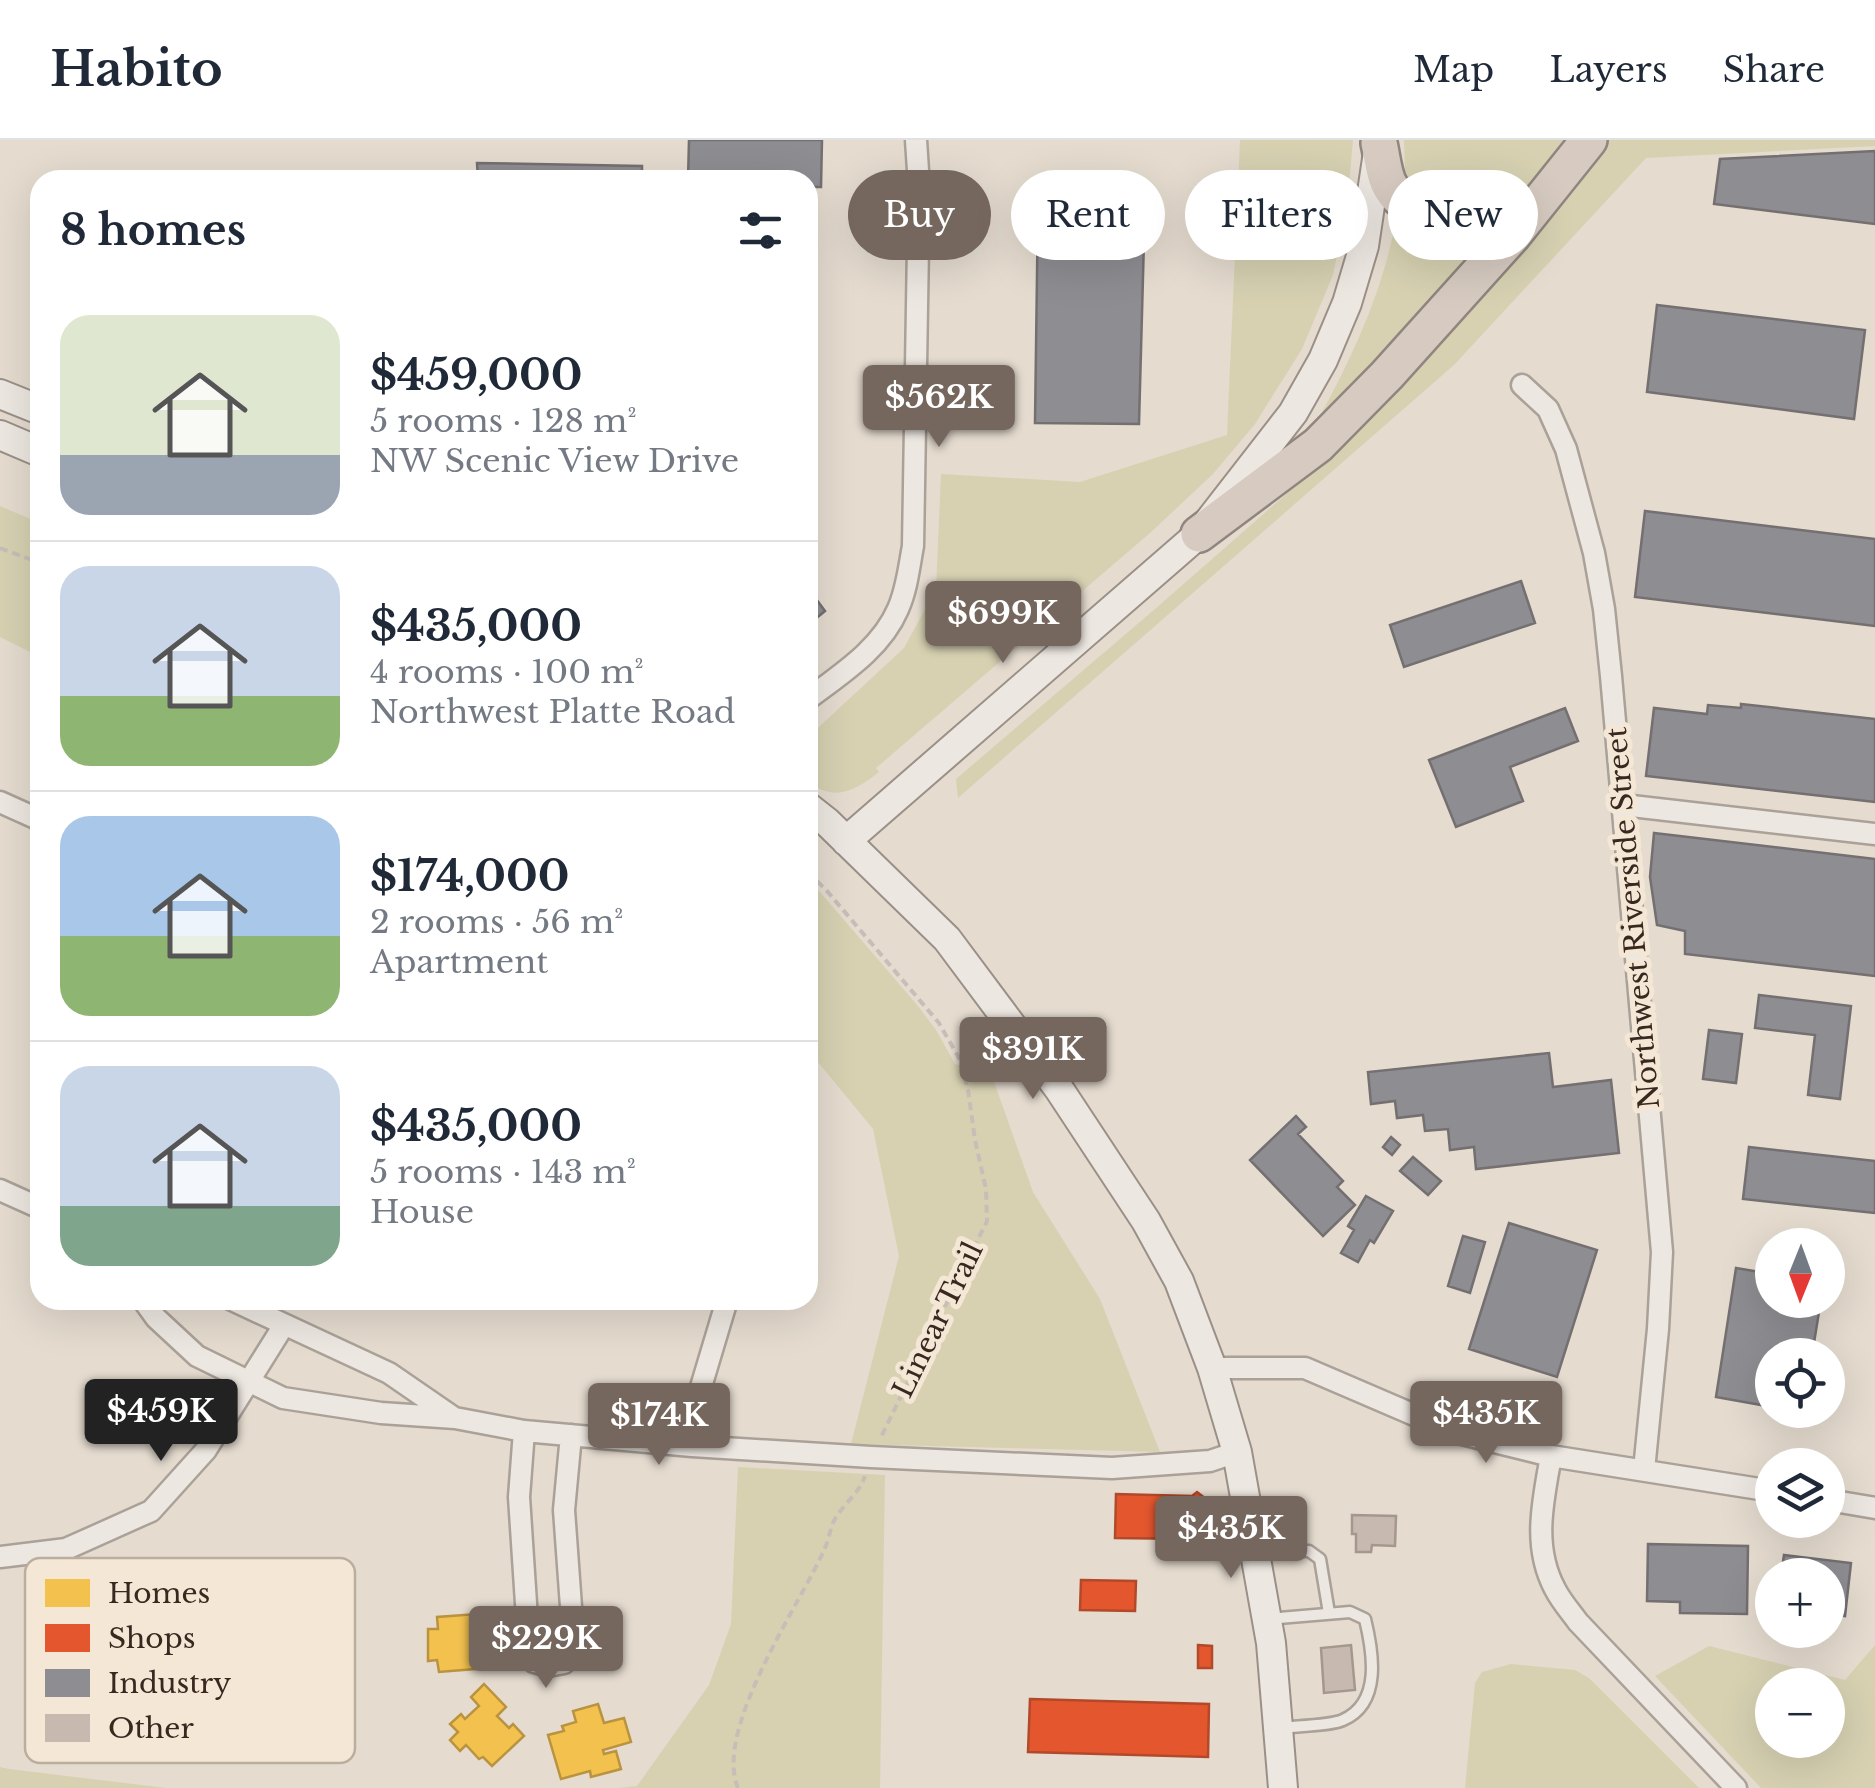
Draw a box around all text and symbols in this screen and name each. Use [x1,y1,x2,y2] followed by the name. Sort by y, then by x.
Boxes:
[50,39,223,99] text: Habito
[1413,48,1494,91] text: Map
[1549,48,1668,91] text: Layers
[1723,48,1825,91] text: Share
[848,170,991,260] chip: Buy
[1011,170,1165,260] chip: Rent
[1185,170,1368,260] chip: Filters
[1388,170,1538,260] chip: New
[733,203,788,258] icon: filters
[60,204,246,256] text: 8 homes
[370,349,582,401] text: $459,000
[140,355,260,475] icon: home
[869,365,1009,450] pin: $562K
[885,377,993,417] text: $562K
[370,401,637,441] text: 5 rooms · 128 m²
[370,441,739,481] text: NW Scenic View Drive
[933,581,1073,666] pin: $699K
[947,593,1059,633] text: $699K
[370,600,582,652] text: $435,000
[140,606,260,726] icon: home
[370,652,644,692] text: 4 rooms · 100 m²
[370,692,735,732] text: Northwest Platte Road
[1599,725,1667,1110] street label: Northwest Riverside Street
[370,850,569,902] text: $174,000
[140,856,260,976] icon: home
[370,902,623,942] text: 2 rooms · 56 m²
[370,942,548,982] text: Apartment
[963,1017,1103,1102] pin: $391K
[982,1029,1084,1069] text: $391K
[370,1100,582,1152] text: $435,000
[140,1106,260,1226] icon: home
[370,1152,636,1192] text: 5 rooms · 143 m²
[370,1192,474,1232] text: House
[1755,1228,1845,1318] north arrow
[1755,1228,1845,1758] map controls
[885,1237,991,1403] street label: Linear Trail
[1755,1338,1845,1428] button: locate
[91,1379,231,1464] pin: $459K
[1416,1381,1556,1466] pin: $435K
[589,1383,729,1468] pin: $174K
[107,1391,215,1431] text: $459K
[1432,1393,1540,1433] text: $435K
[610,1395,708,1435] text: $174K
[1755,1448,1845,1538] button: layers
[1161,1496,1301,1581] pin: $435K
[1177,1508,1285,1548] text: $435K
[25,1558,355,1763] legend
[1755,1558,1845,1648] button: +
[108,1576,210,1611] text: Homes
[476,1606,616,1691] pin: $229K
[491,1618,601,1658] text: $229K
[108,1621,195,1656] text: Shops
[108,1666,231,1701] text: Industry
[1755,1668,1845,1758] button: −
[108,1711,194,1746] text: Other

